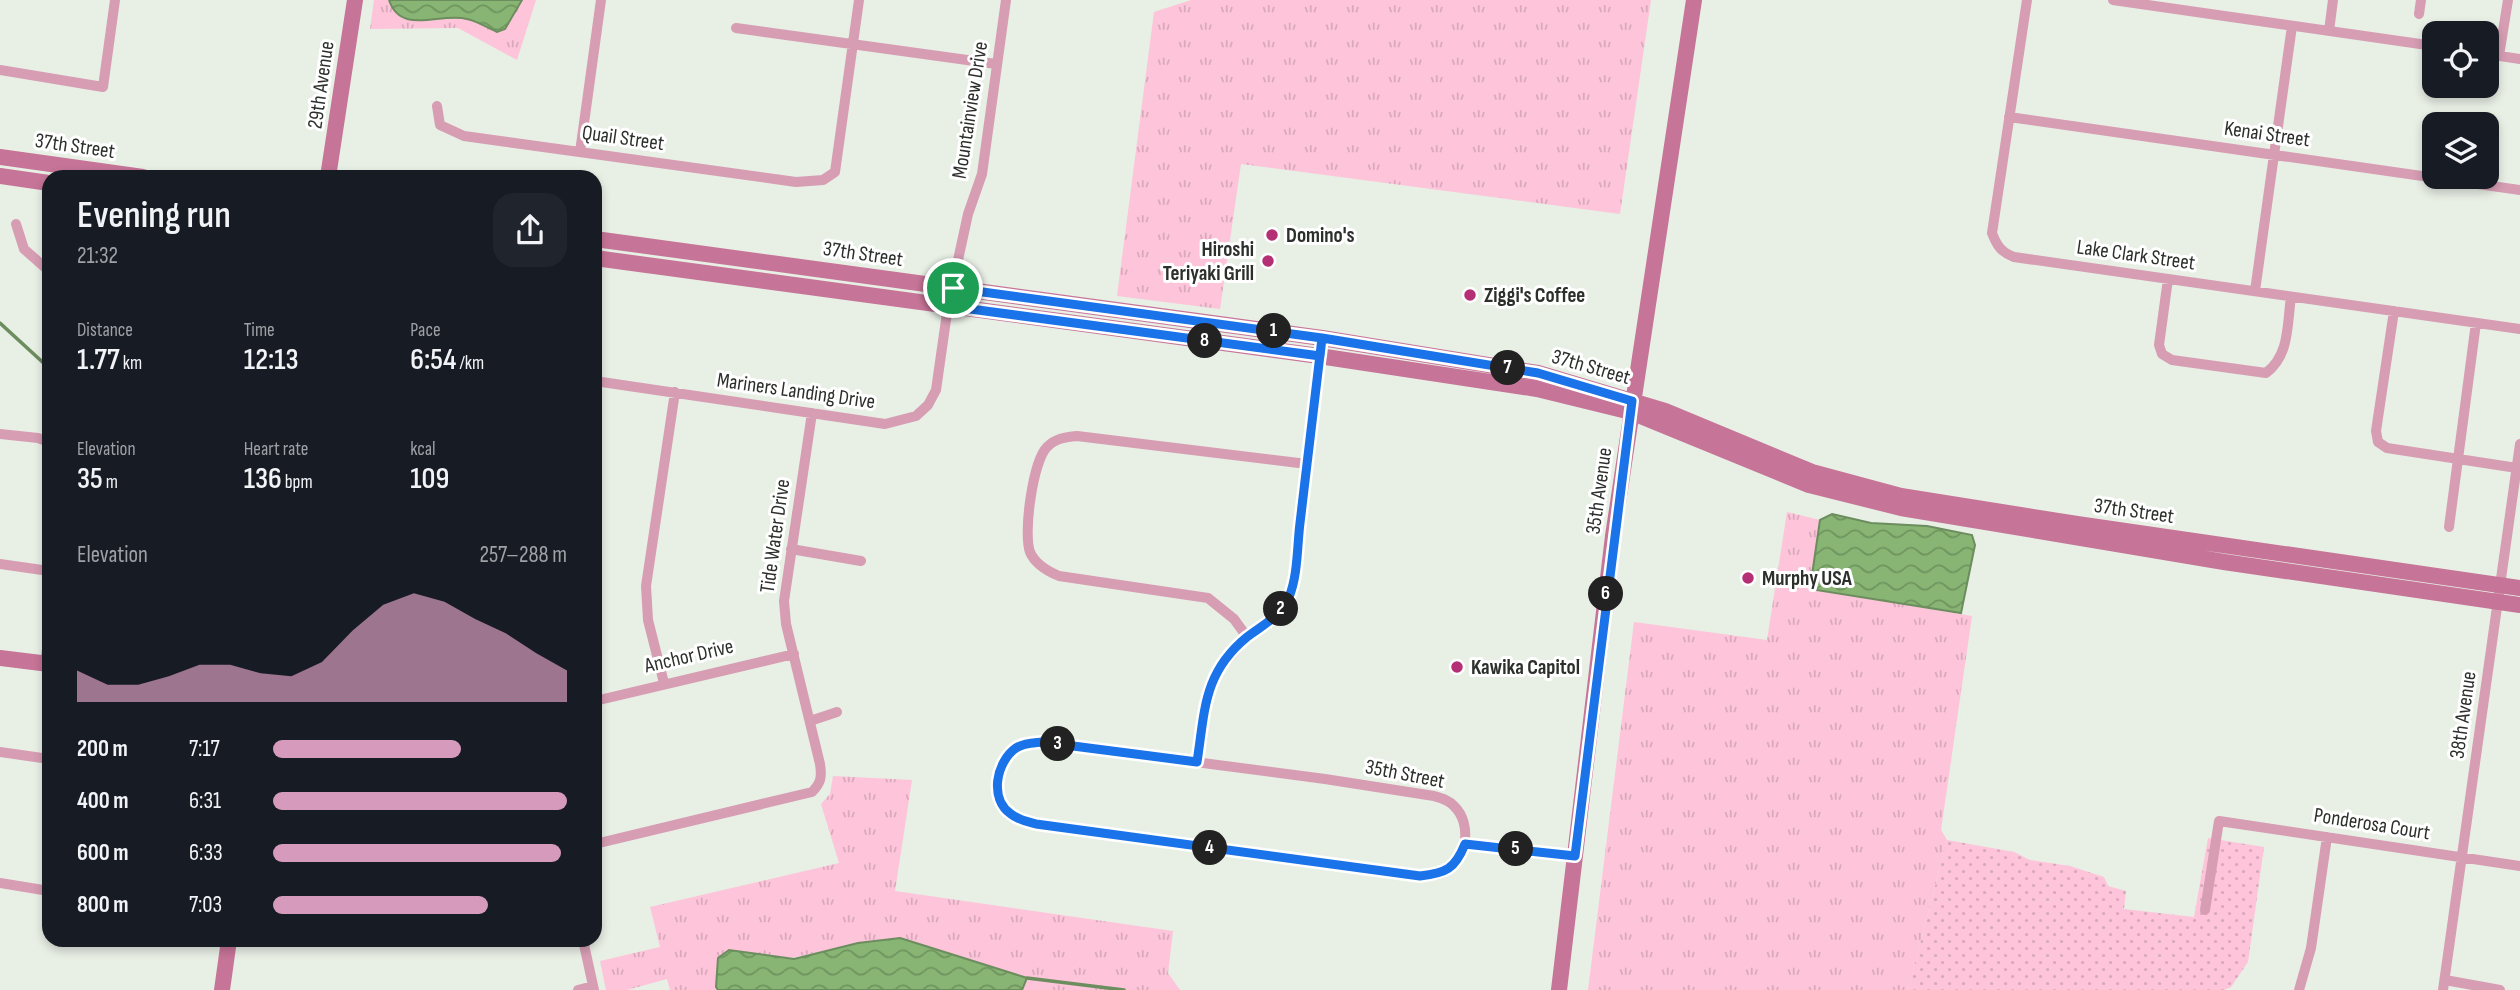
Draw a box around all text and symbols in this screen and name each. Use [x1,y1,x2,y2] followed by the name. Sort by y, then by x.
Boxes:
[2422,21,2499,189] map controls
[2422,21,2499,98] button: locate
[302,40,340,130] street label: 29th Avenue
[947,40,993,180] street label: Mountainview Drive
[2422,112,2499,189] button: layers
[2223,116,2311,152] street label: Kenai Street
[580,120,666,156] street label: Quail Street
[33,128,117,164] street label: 37th Street
[77,193,231,238] text: Evening run
[493,193,567,267] button: share
[1286,223,1355,248] place label: Domino's
[1264,227,1280,243] marker: Domino's
[2075,234,2197,276] street label: Lake Clark Street
[821,236,905,272] street label: 37th Street
[1163,237,1254,286] place label: Hiroshi Teriyaki Grill
[77,242,118,270] text: 21:32
[1260,253,1276,269] marker: Hiroshi Teriyaki Grill
[923,258,983,318] pin
[934,269,972,307] icon: arrive
[1484,283,1585,308] place label: Ziggi's Coffee
[1462,287,1478,303] marker: Ziggi's Coffee
[1256,314,1292,348] pin: 1
[77,319,133,342] text: Distance
[244,319,275,342] text: Time
[410,319,441,342] text: Pace
[1270,319,1277,342] text: 1
[1188,324,1222,358] pin: 8
[1200,329,1209,352] text: 8
[77,342,120,378] text: 1.77
[244,342,299,378] text: 12:13
[410,342,456,378] text: 6:54
[1549,344,1633,390] street label: 37th Street
[1490,350,1526,386] pin: 7
[120,352,142,375] text: km
[456,352,484,375] text: /km
[1503,356,1512,379] text: 7
[715,368,877,414] street label: Mariners Landing Drive
[77,438,136,461] text: Elevation
[244,438,309,461] text: Heart rate
[410,438,435,461] text: kcal
[1581,446,1617,536] street label: 35th Avenue
[77,461,103,497] text: 35
[244,461,282,497] text: 136
[410,461,449,497] text: 109
[103,471,118,494] text: m
[282,471,313,494] text: bpm
[755,477,795,595] street label: Tide Water Drive
[2092,493,2176,529] street label: 37th Street
[77,541,148,569] text: Elevation
[479,541,567,569] text: 257–288 m
[1762,566,1853,591] place label: Murphy USA
[1740,570,1756,586] marker: Murphy USA
[1588,576,1624,612] pin: 6
[1601,582,1610,605] text: 6
[1264,592,1298,626] pin: 2
[1276,597,1285,620] text: 2
[641,634,736,679] street label: Anchor Drive
[1471,655,1580,680] place label: Kawika Capitol
[1449,659,1465,675] marker: Kawika Capitol
[2444,670,2482,760] street label: 38th Avenue
[1040,726,1076,762] pin: 3
[1053,732,1062,755] text: 3
[77,735,128,763] text: 200 m
[189,735,220,763] text: 7:17
[1363,754,1447,794] street label: 35th Street
[77,787,128,815] text: 400 m
[189,787,221,815] text: 6:31
[2312,802,2432,846] street label: Ponderosa Court
[1192,830,1228,866] pin: 4
[1498,832,1534,866] pin: 5
[1205,836,1214,859] text: 4
[1511,837,1520,860] text: 5
[77,839,129,867] text: 600 m
[189,839,223,867] text: 6:33
[77,891,129,919] text: 800 m
[189,891,222,919] text: 7:03

